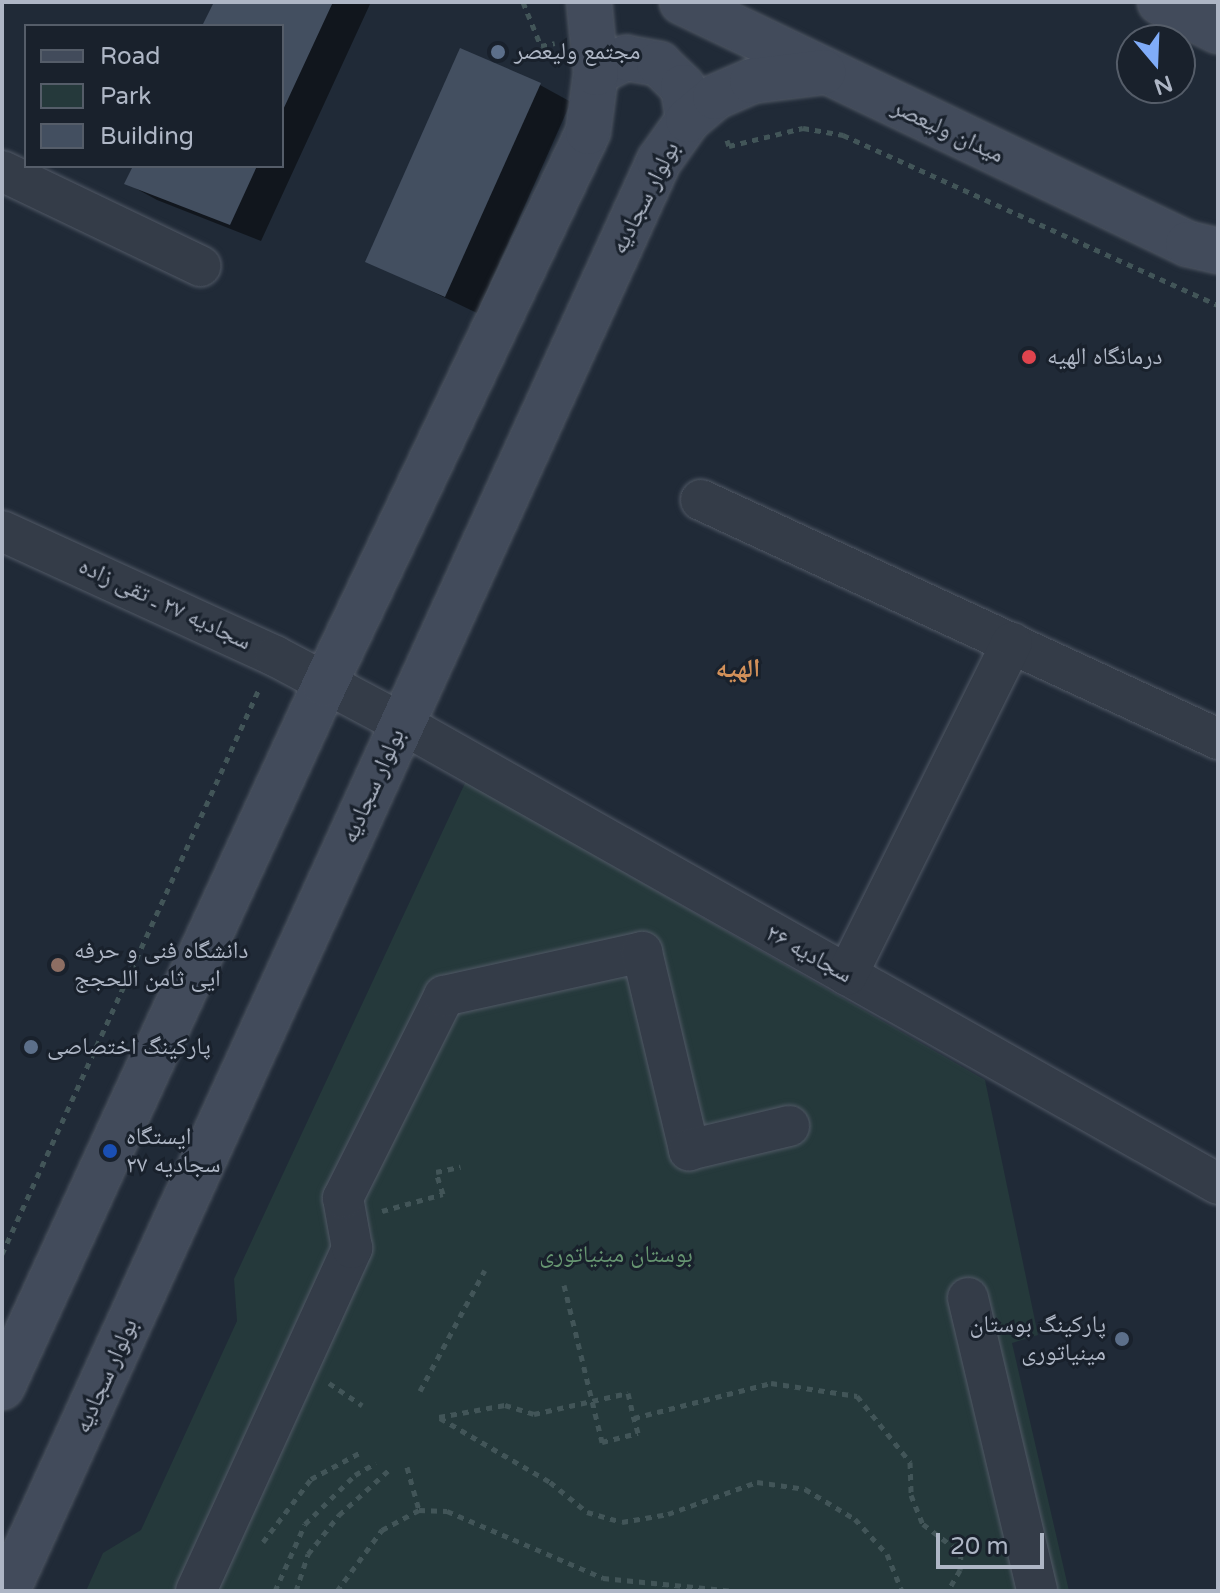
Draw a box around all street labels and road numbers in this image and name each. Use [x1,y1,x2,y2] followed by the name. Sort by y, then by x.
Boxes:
[887,93,1009,169] street label: میدان ولیعصر
[604,137,686,259] street label: بولوار سجادیه
[74,551,256,657] street label: سجادیه ۲۷ ـ تقی زاده
[335,724,411,848] street label: بولوار سجادیه
[761,918,857,990] street label: سجادیه ۲۶
[68,1314,144,1438] street label: بولوار سجادیه

